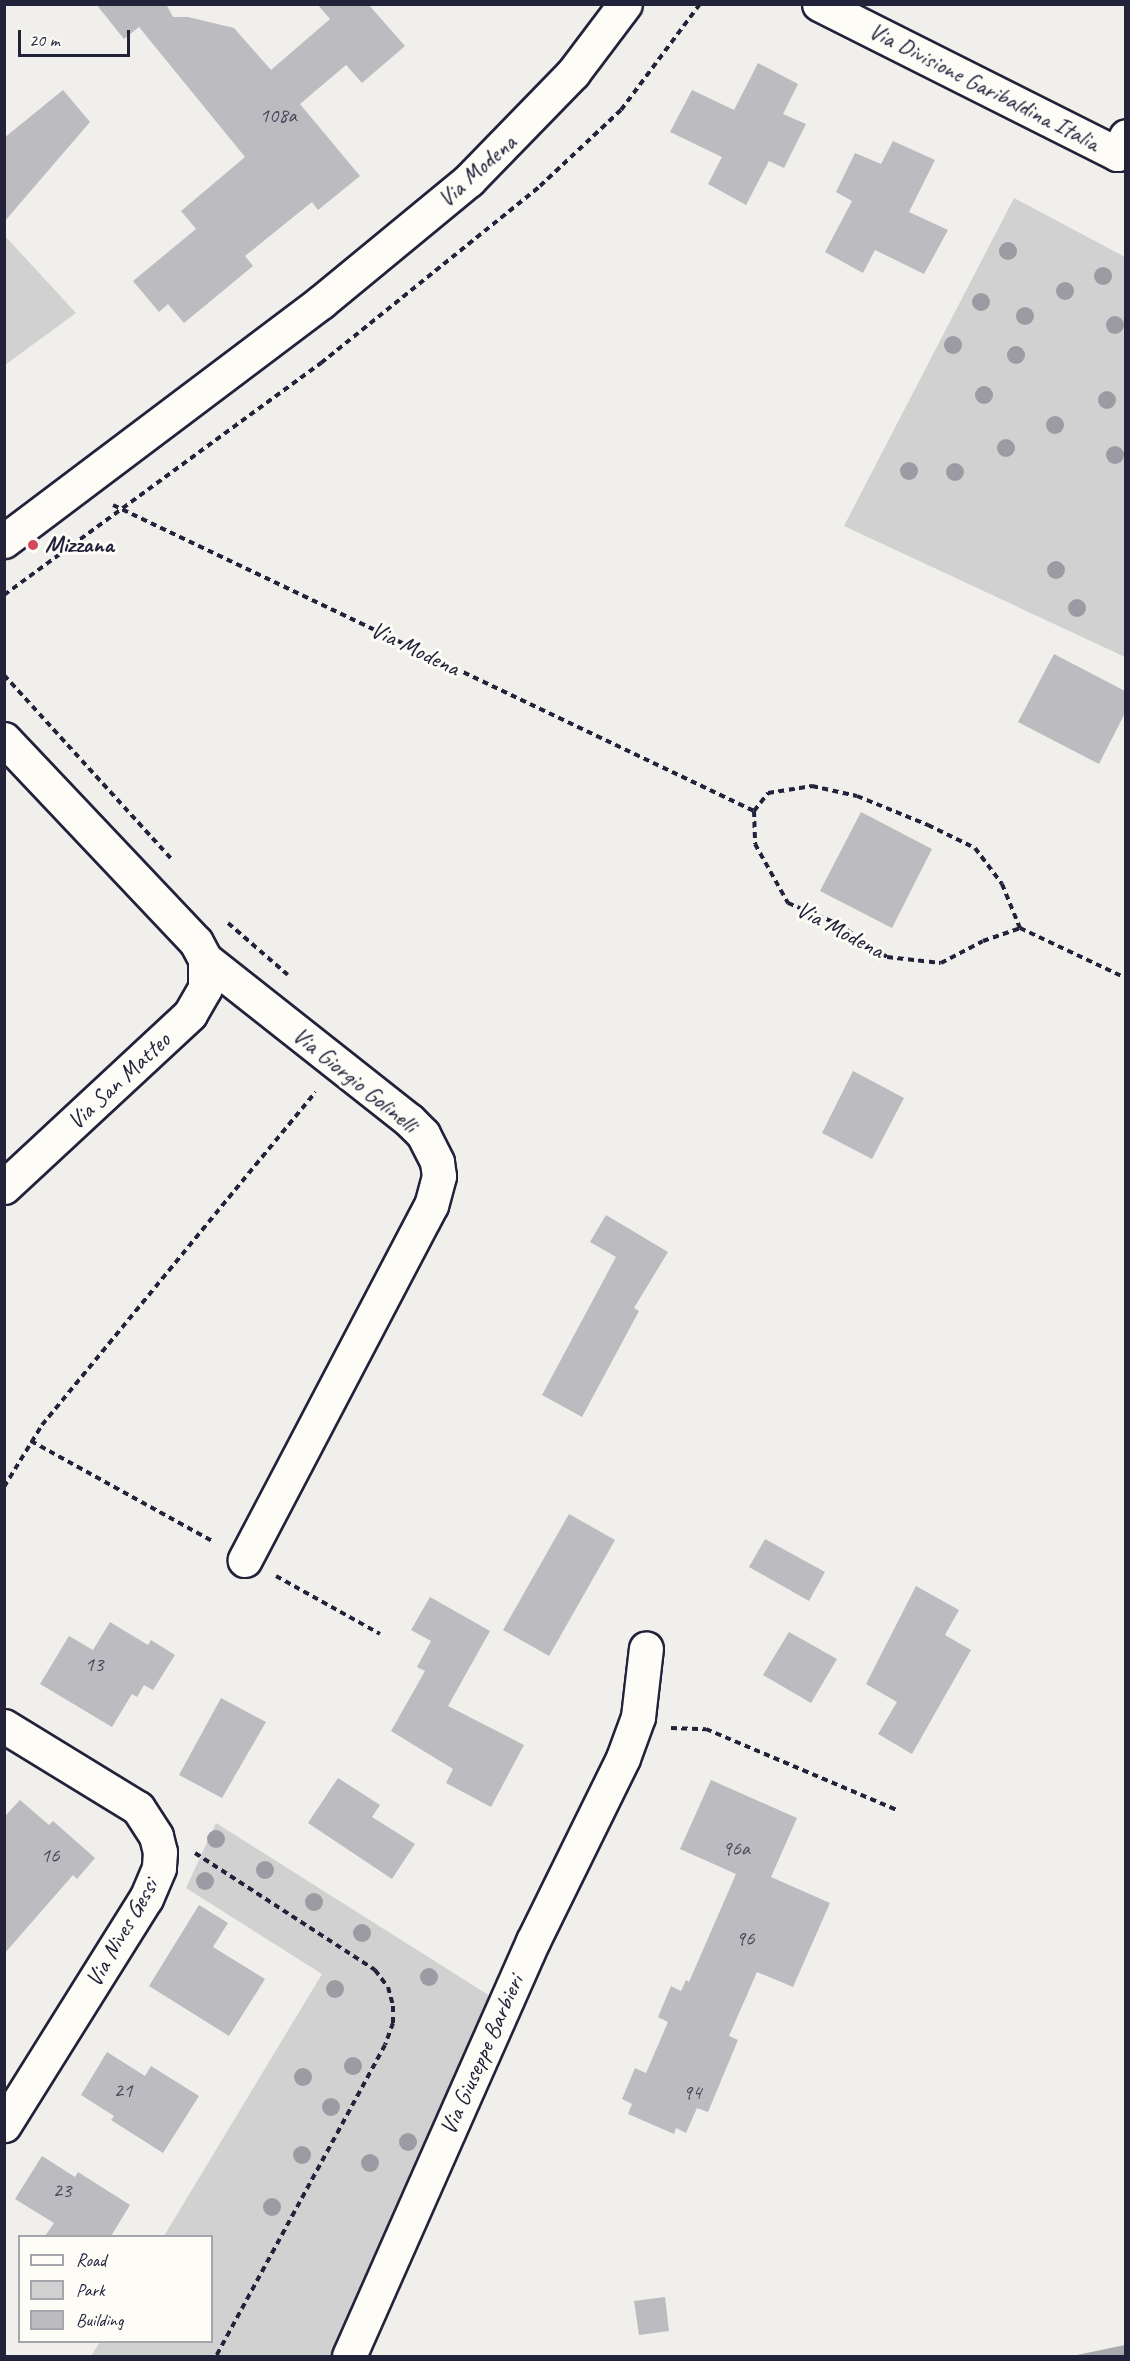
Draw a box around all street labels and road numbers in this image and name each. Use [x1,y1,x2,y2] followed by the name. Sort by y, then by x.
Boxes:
[864,16,1104,158] street label: Via Divisione Garibaldina Italia
[432,128,522,214] street label: Via Modena
[366,615,464,683] street label: Via Modena
[791,895,889,965] street label: Via Modena
[287,1021,423,1139] street label: Via Giorgio Golinelli
[62,1026,176,1136] street label: Via San Matteo
[79,1873,165,1993] street label: Via Nives Gessi
[434,1970,530,2140] street label: Via Giuseppe Barbieri

